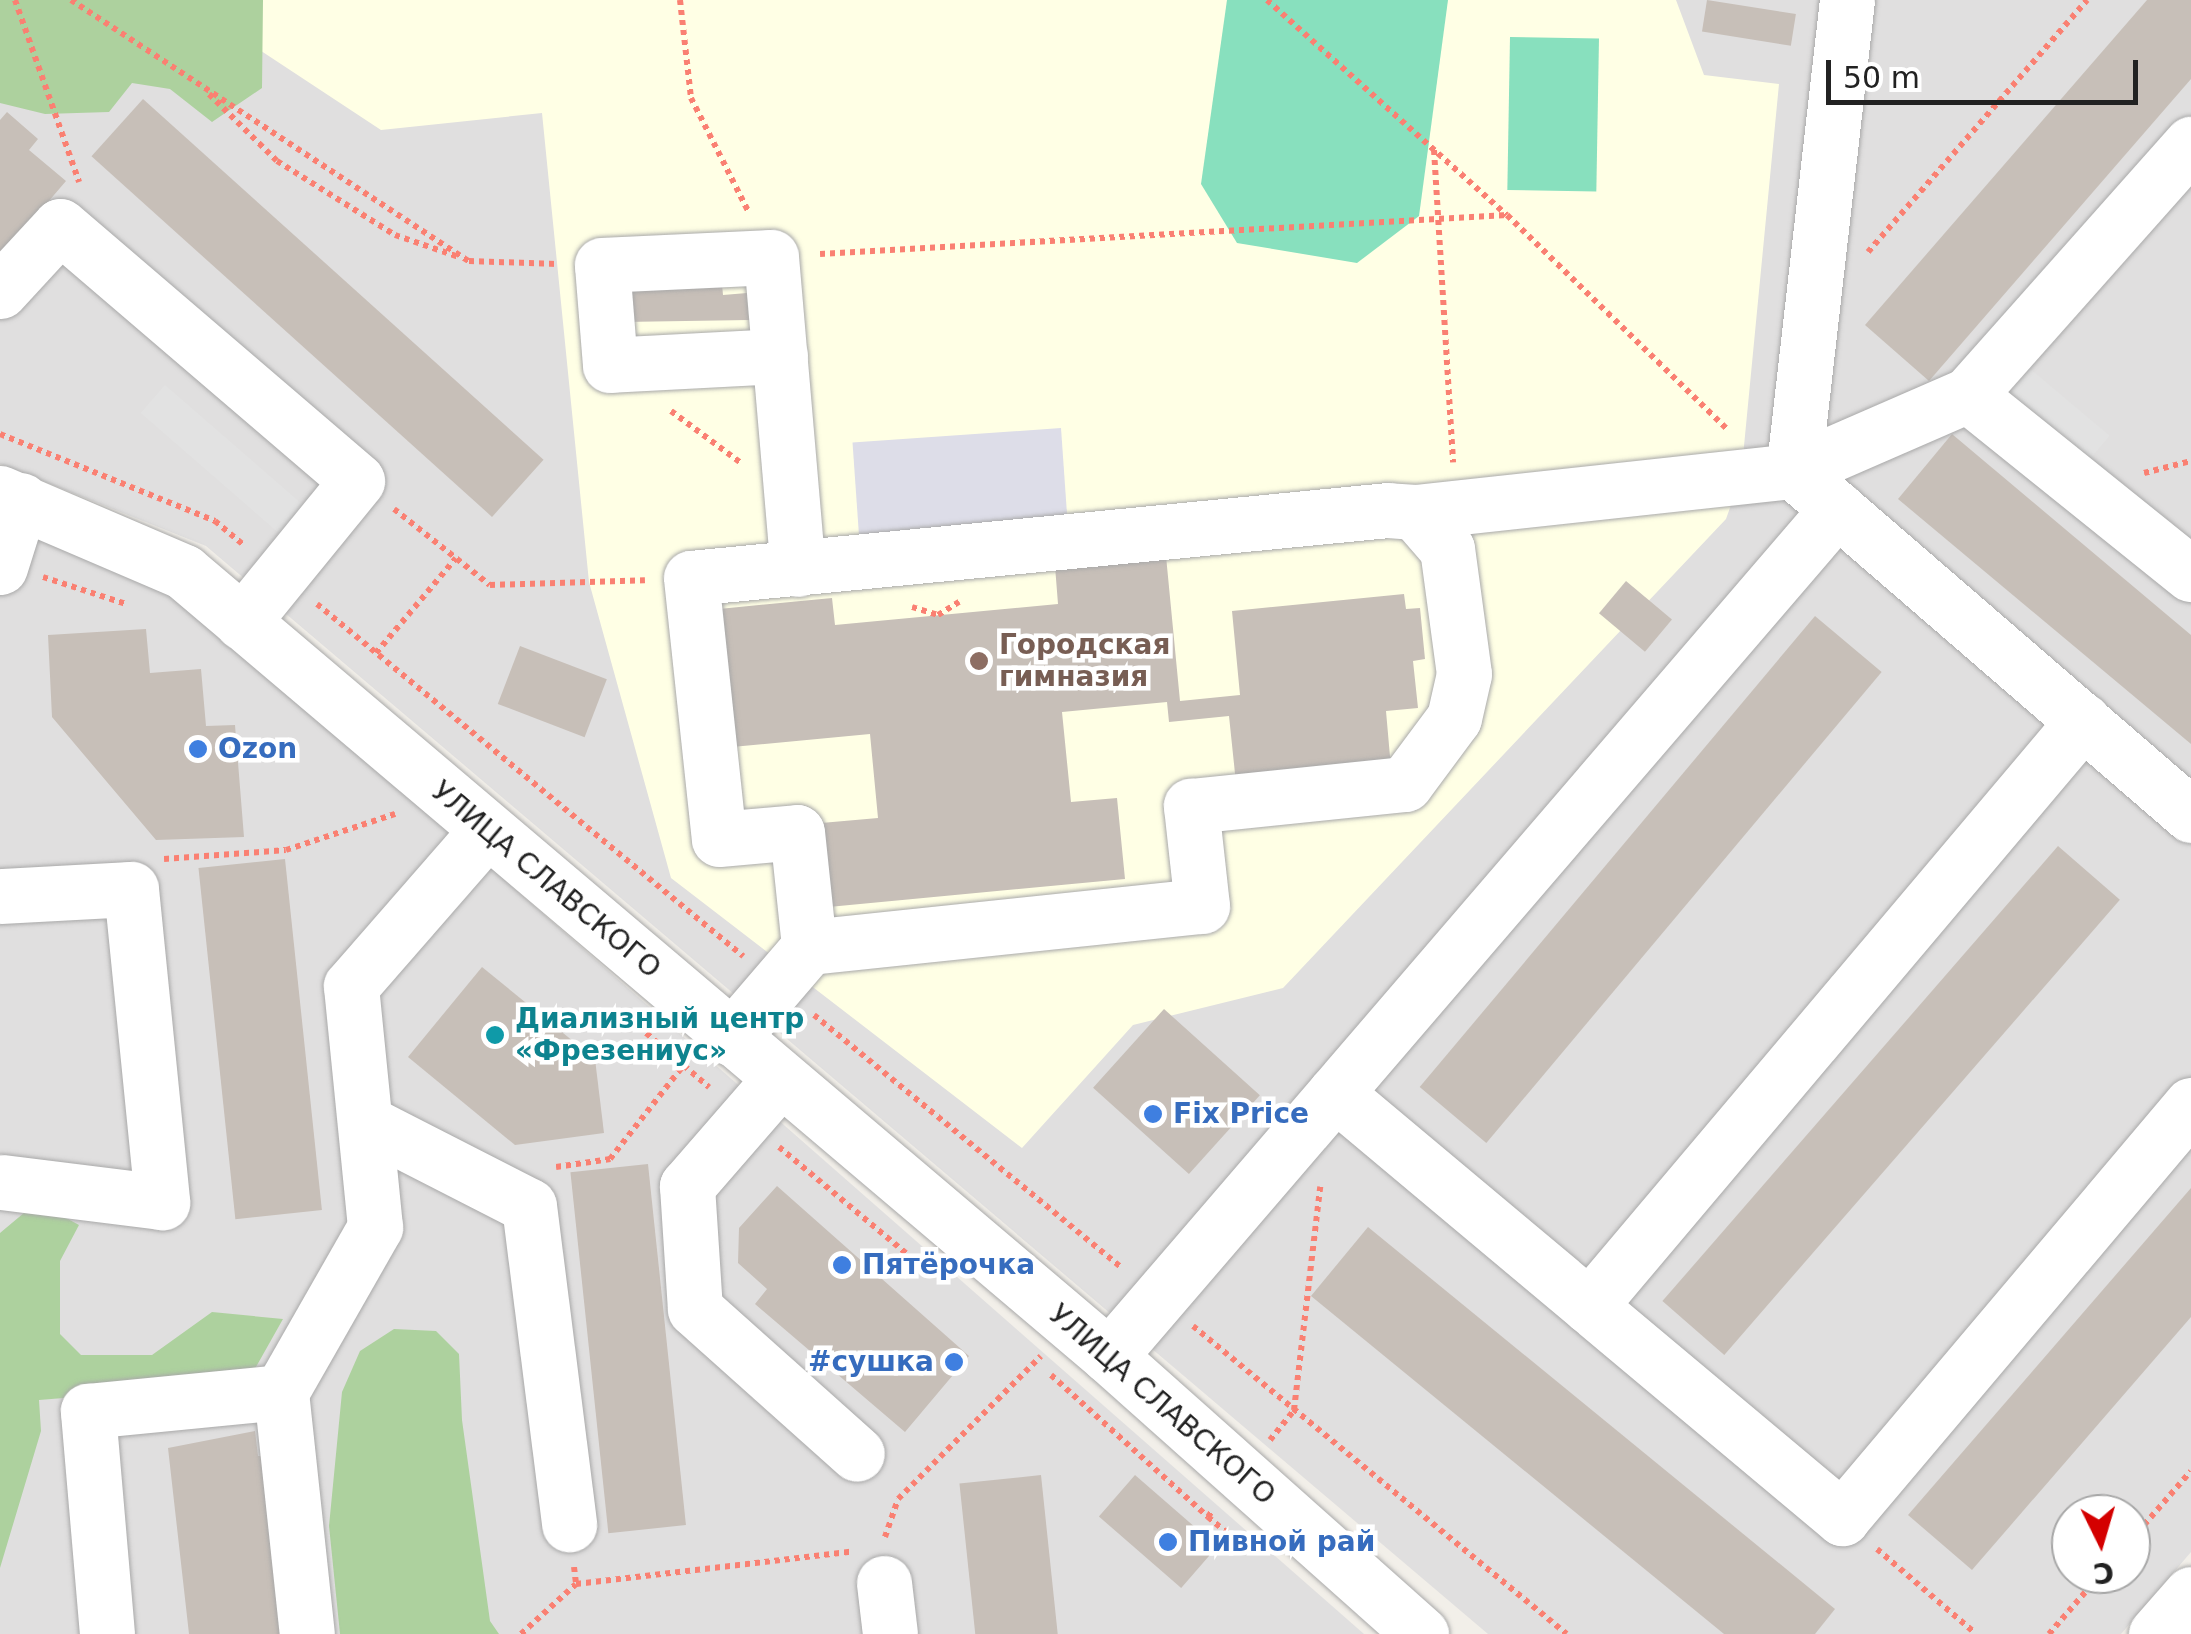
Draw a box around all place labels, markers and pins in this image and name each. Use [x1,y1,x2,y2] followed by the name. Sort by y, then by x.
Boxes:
[999,628,1170,694] place label: Городская гимназия
[968,650,990,672] marker: Городская гимназия
[218,732,297,766] place label: Ozon
[187,738,209,760] marker: Ozon
[515,1002,804,1068] place label: Диализный центр «Фрезениус»
[484,1024,506,1046] marker: Диализный центр «Фрезениус»
[1173,1097,1309,1131] place label: Fix Price
[1142,1103,1164,1125] marker: Fix Price
[862,1248,1035,1282] place label: Пятёрочка
[831,1254,853,1276] marker: Пятёрочка
[808,1345,934,1379] place label: #сушка
[943,1351,965,1373] marker: #сушка
[1188,1525,1375,1559] place label: Пивной рай
[1157,1531,1179,1553] marker: Пивной рай

